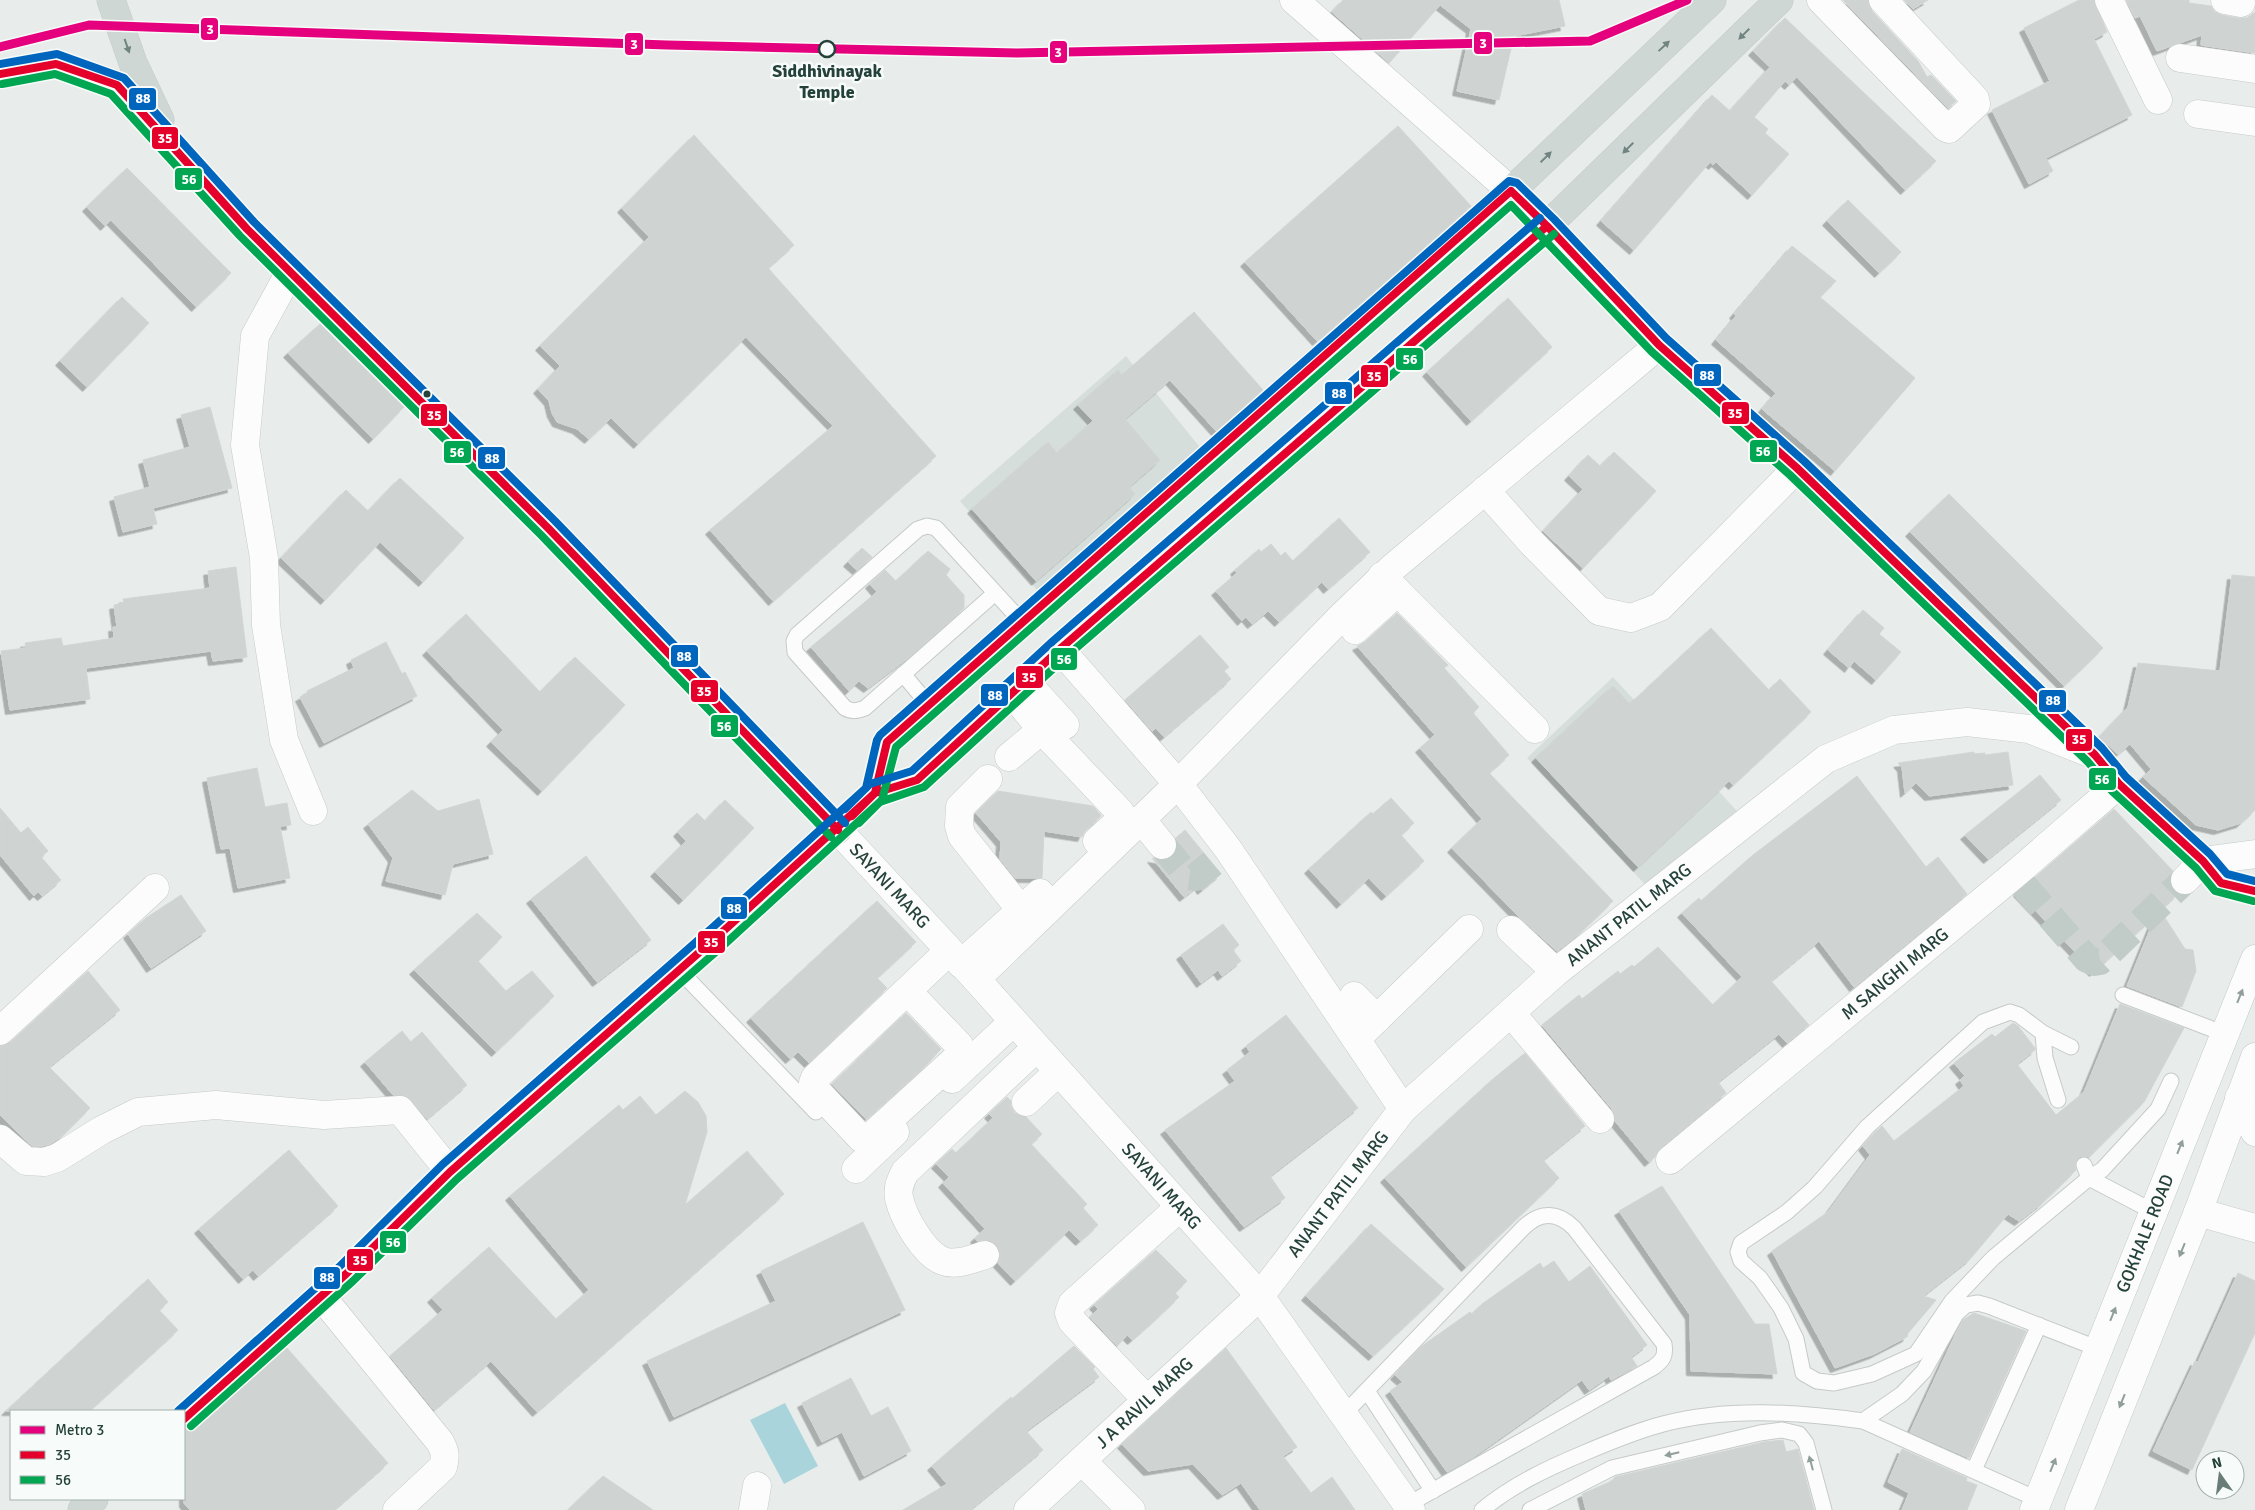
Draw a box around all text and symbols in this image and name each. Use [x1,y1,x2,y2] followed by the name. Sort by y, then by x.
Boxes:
[200,17,219,41] line badge: 3
[206,21,214,38] text: 3
[1738,28,1750,40] one-way arrow
[1473,31,1493,55] line badge: 3
[624,32,644,56] line badge: 3
[1479,35,1487,52] text: 3
[630,36,638,53] text: 3
[123,39,131,54] one-way arrow
[818,40,836,58] marker: Siddhivinayak Temple
[1049,40,1068,64] line badge: 3
[1657,40,1669,52] one-way arrow
[1054,44,1062,61] text: 3
[772,60,882,103] place label: Siddhivinayak Temple
[128,87,157,111] line badge: 88
[135,90,151,107] text: 88
[151,126,179,150] line badge: 35
[157,130,173,147] text: 35
[1622,142,1634,154] one-way arrow
[1539,151,1551,163] one-way arrow
[174,167,203,191] line badge: 56
[181,171,197,188] text: 56
[1395,347,1424,371] line badge: 56
[1402,351,1418,368] text: 56
[1693,363,1722,387] line badge: 88
[1360,364,1389,388] line badge: 35
[1699,367,1715,384] text: 88
[1366,368,1382,385] text: 35
[1324,381,1353,405] line badge: 88
[1331,385,1347,402] text: 88
[422,389,432,399] unlabelled marker
[1721,401,1750,425] line badge: 35
[420,403,448,427] line badge: 35
[1727,405,1743,422] text: 35
[426,407,442,424] text: 35
[1749,439,1778,463] line badge: 56
[443,440,472,464] line badge: 56
[1755,443,1771,460] text: 56
[449,444,465,461] text: 56
[477,446,506,470] line badge: 88
[484,450,500,467] text: 88
[670,644,699,668] line badge: 88
[1050,647,1078,671] line badge: 56
[676,648,692,665] text: 88
[1056,651,1072,668] text: 56
[1015,665,1044,689] line badge: 35
[1021,669,1037,686] text: 35
[690,679,719,703] line badge: 35
[696,683,712,700] text: 35
[980,683,1009,707] line badge: 88
[987,687,1003,704] text: 88
[2038,689,2067,713] line badge: 88
[2045,692,2061,709] text: 88
[710,714,739,738] line badge: 56
[716,718,732,735] text: 56
[2065,728,2093,752] line badge: 35
[2071,731,2087,748] text: 35
[2088,767,2117,791] line badge: 56
[2094,771,2110,788] text: 56
[845,839,935,933] street label: SAYANI MARG
[1562,859,1696,971] street label: ANANT PATIL MARG
[720,896,748,920] line badge: 88
[726,900,742,917] text: 88
[1837,923,1953,1024] street label: M SANGHI MARG
[697,930,726,954] line badge: 35
[703,934,719,951] text: 35
[2237,989,2245,1003] one-way arrow
[1283,1126,1393,1262] street label: ANANT PATIL MARG
[1117,1138,1206,1234] street label: SAYANI MARG
[2176,1139,2184,1154] one-way arrow
[2111,1171,2179,1296] street label: GOKHALE ROAD
[379,1230,407,1254] line badge: 56
[385,1234,401,1251] text: 56
[2178,1243,2186,1257] one-way arrow
[346,1248,374,1272] line badge: 35
[352,1252,368,1269] text: 35
[313,1266,341,1290] line badge: 88
[319,1269,335,1286] text: 88
[2109,1306,2117,1321] one-way arrow
[1091,1353,1197,1453] street label: J A RAVIL MARG
[2118,1394,2126,1409] one-way arrow
[10,1410,185,1500] legend
[55,1421,104,1439] text: Metro 3
[55,1446,71,1464] text: 35
[1664,1450,1679,1458] one-way arrow
[2195,1450,2245,1500] north arrow
[2210,1453,2224,1472] text: N
[1807,1455,1815,1470] one-way arrow
[2049,1458,2057,1472] one-way arrow
[55,1471,71,1489] text: 56

